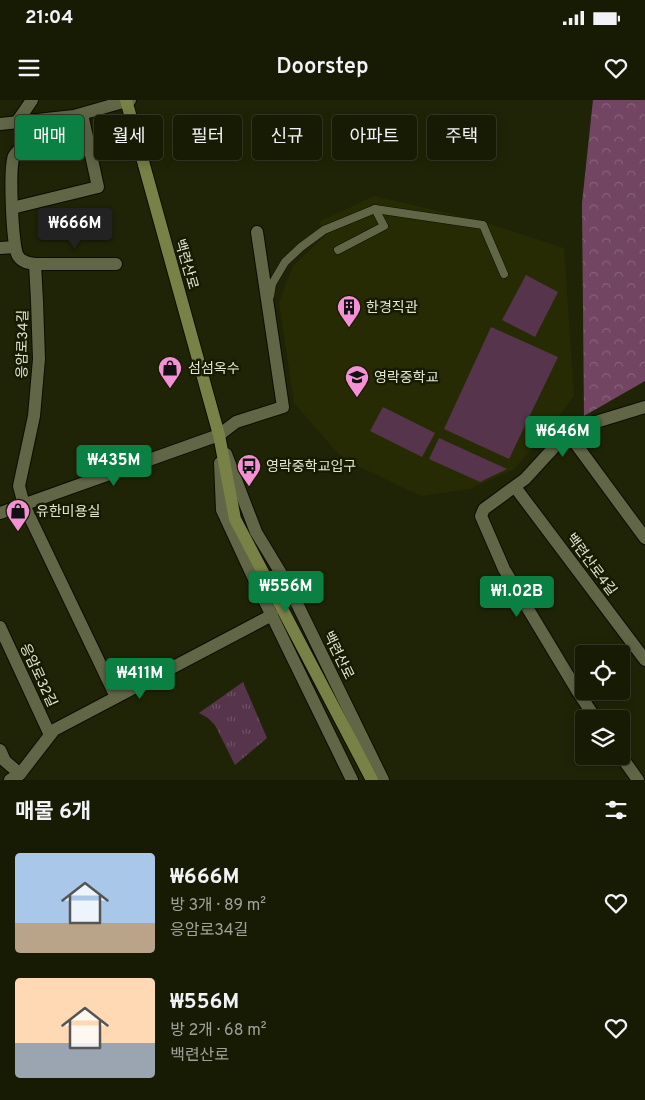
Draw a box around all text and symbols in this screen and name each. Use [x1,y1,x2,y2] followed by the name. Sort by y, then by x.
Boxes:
[25,6,74,30] text: 21:04
[15,54,43,82] icon: menu
[276,54,369,81] text: Doorstep
[602,54,630,82] icon: heart
[15,115,84,160] chip: 매매
[94,115,163,160] chip: 월세
[173,115,242,160] chip: 필터
[252,115,322,160] chip: 신규
[332,115,417,160] chip: 아파트
[427,115,496,160] chip: 주택
[40,208,110,250] pin: ₩666M
[49,214,101,234] text: ₩666M
[170,237,201,292] street label: 백련산로
[336,294,362,328] building icon: 한경직관
[366,300,418,317] place label: 한경직관
[14,310,33,378] street label: 응암로34길
[157,355,183,389] shop icon: 섬섬옥수
[188,361,240,378] place label: 섬섬옥수
[344,364,370,398] school or university icon: 영락중학교
[374,369,439,387] place label: 영락중학교
[528,416,598,458] pin: ₩646M
[536,422,590,442] text: ₩646M
[79,444,149,487] pin: ₩435M
[87,451,141,471] text: ₩435M
[236,453,262,487] bus stop icon: 영락중학교입구
[266,458,356,476] place label: 영락중학교입구
[5,498,31,532] shop icon: 유한미용실
[36,504,100,521] place label: 유한미용실
[562,531,620,599] street label: 백련산로4길
[251,570,321,613] pin: ₩556M
[476,576,558,618] pin: ₩1.02B
[260,577,312,597] text: ₩556M
[491,582,543,602] text: ₩1.02B
[319,629,357,683] street label: 백련산로
[16,641,60,710] street label: 응암로32길
[575,645,630,765] map controls
[575,645,630,700] button: locate
[105,658,175,700] pin: ₩411M
[117,664,163,684] text: ₩411M
[575,710,630,765] button: layers
[602,796,630,824] icon: filters
[15,799,91,826] text: 매물 6개
[170,864,240,891] text: ₩666M
[55,873,115,933] icon: home
[602,889,630,917] icon: heart
[170,896,266,916] text: 방 3개 · 89 m²
[170,921,248,941] text: 응암로34길
[170,989,239,1016] text: ₩556M
[55,998,115,1058] icon: home
[602,1014,630,1042] icon: heart
[170,1021,267,1041] text: 방 2개 · 68 m²
[170,1046,229,1066] text: 백련산로

